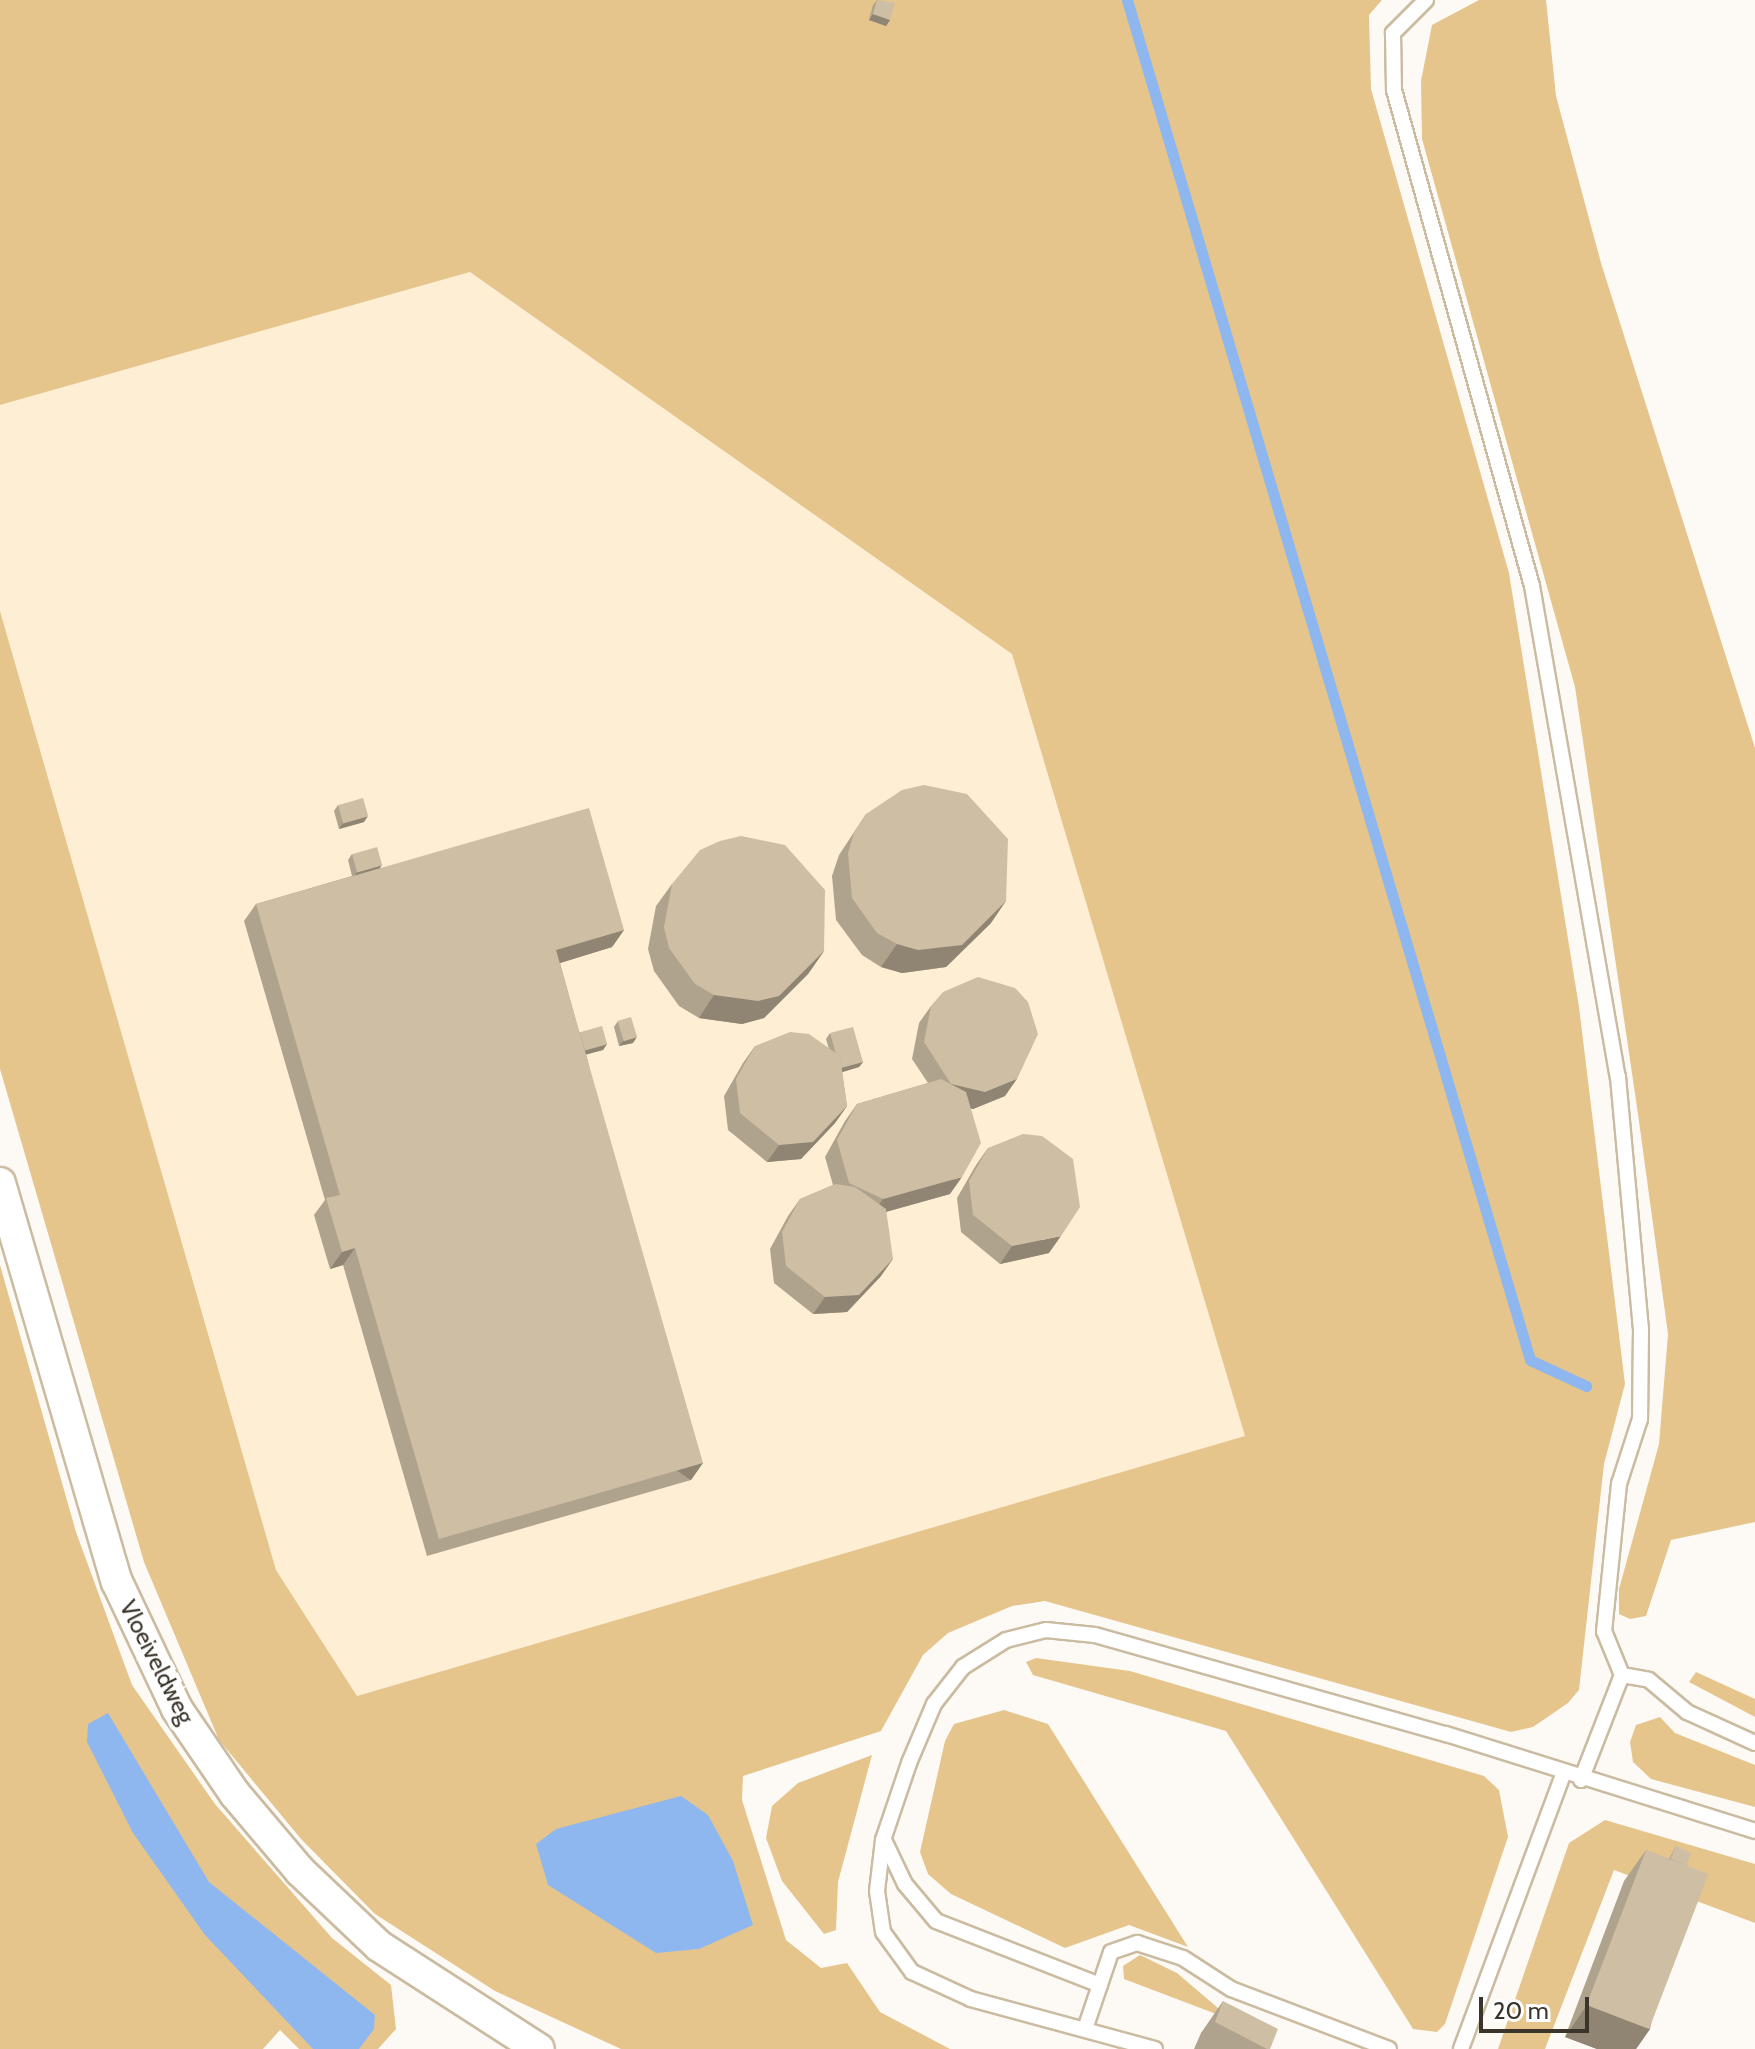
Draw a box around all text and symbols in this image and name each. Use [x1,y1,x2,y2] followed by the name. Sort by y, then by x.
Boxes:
[114,1595,200,1729] street label: Vloeiveldweg
[1483,1981,1593,2031] scale bar
[1493,1996,1549,2025] text: 20 m

